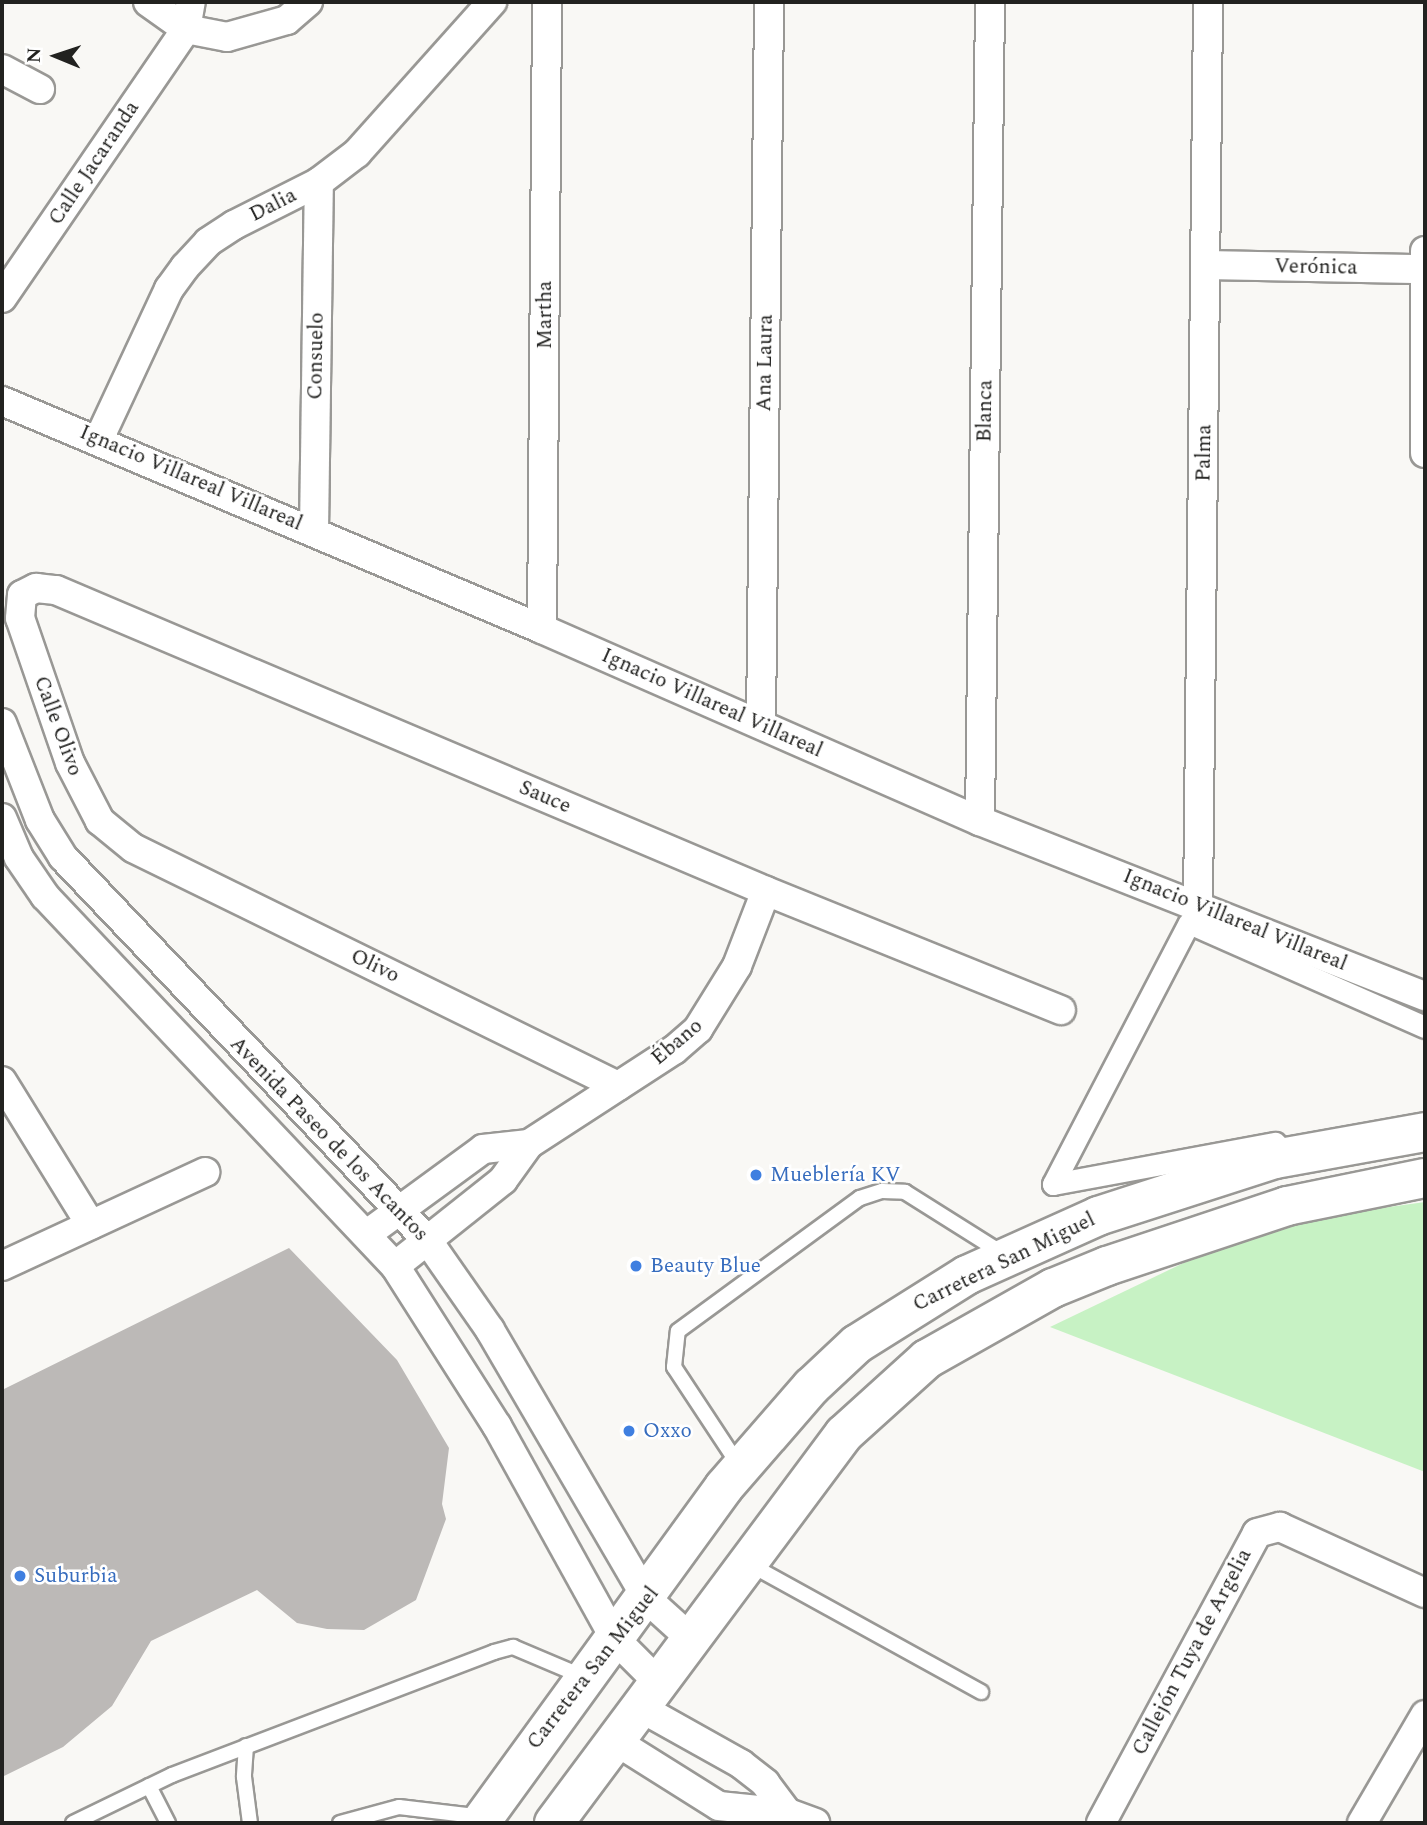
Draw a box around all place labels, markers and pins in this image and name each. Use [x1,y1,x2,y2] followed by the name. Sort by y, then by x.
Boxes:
[770,1162,901,1188] place label: Mueblería KV
[748,1167,764,1183] marker: Mueblería KV
[650,1253,761,1279] place label: Beauty Blue
[628,1258,644,1274] marker: Beauty Blue
[643,1418,692,1444] place label: Oxxo
[621,1423,637,1439] marker: Oxxo
[34,1563,117,1589] place label: Suburbia
[12,1568,28,1584] marker: Suburbia

